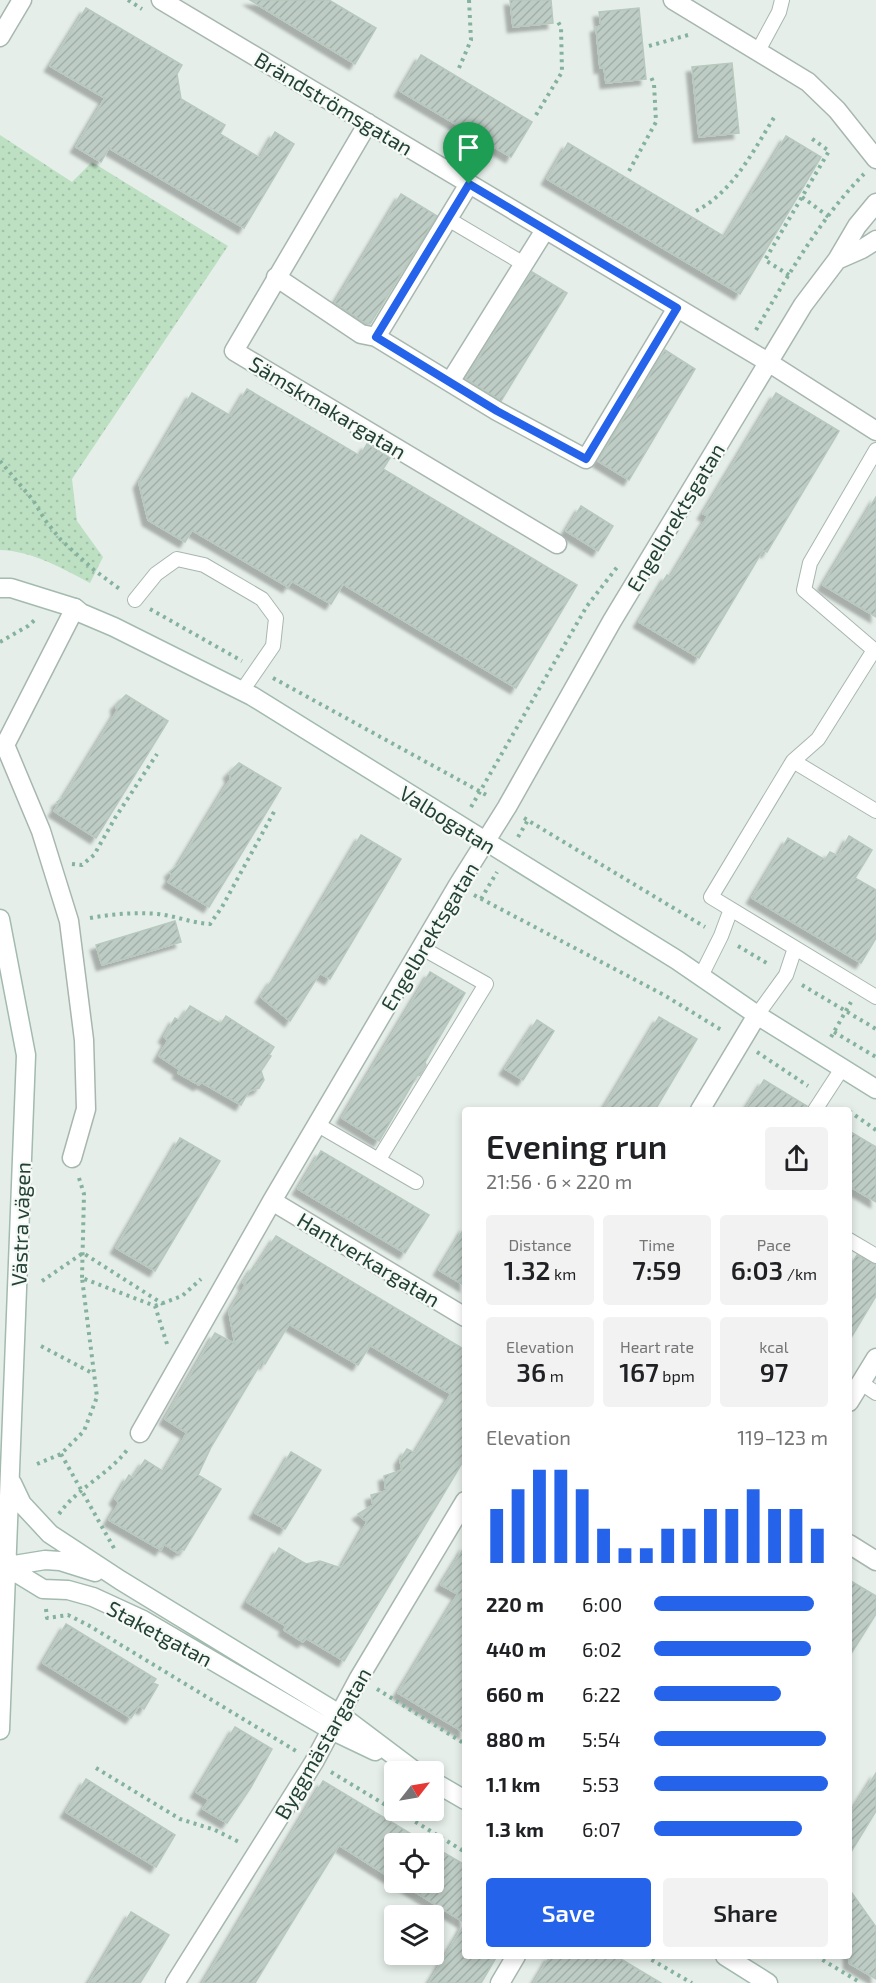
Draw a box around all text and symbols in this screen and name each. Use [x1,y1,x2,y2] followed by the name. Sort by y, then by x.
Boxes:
[250,46,418,160] street label: Brändströmsgatan
[443,122,494,184] pin
[452,131,485,164] icon: arrive
[245,350,411,464] street label: Sämskmakargatan
[621,438,729,596] street label: Engelbrektsgatan
[395,780,501,858] street label: Valbogatan
[375,857,483,1015] street label: Engelbrektsgatan
[486,1126,667,1166] text: Evening run
[765,1127,828,1190] button: share
[5,1161,35,1287] street label: Västra vägen
[486,1169,632,1193] text: 21:56 · 6 × 220 m
[293,1207,445,1311] street label: Hantverkargatan
[508,1235,572,1254] text: Distance
[639,1235,675,1254] text: Time
[757,1235,791,1254] text: Pace
[504,1254,550,1285] text: 1.32
[632,1254,682,1285] text: 7:59
[731,1254,783,1285] text: 6:03
[550,1264,576,1283] text: km
[783,1264,817,1283] text: /km
[506,1337,574,1356] text: Elevation
[620,1337,694,1356] text: Heart rate
[759,1337,789,1356] text: kcal
[516,1356,546,1387] text: 36
[619,1356,659,1387] text: 167
[760,1356,788,1387] text: 97
[546,1366,564,1385] text: m
[659,1366,695,1385] text: bpm
[486,1425,571,1449] text: Elevation
[737,1425,828,1449] text: 119–123 m
[486,1592,544,1616] text: 220 m
[582,1592,622,1616] text: 6:00
[103,1595,217,1671] street label: Staketgatan
[486,1637,546,1661] text: 440 m
[582,1637,621,1661] text: 6:02
[268,1663,376,1823] street label: Byggmästargatan
[486,1682,544,1706] text: 660 m
[582,1682,621,1706] text: 6:22
[486,1727,545,1751] text: 880 m
[582,1727,620,1751] text: 5:54
[384,1761,444,1821] north arrow
[384,1761,444,1965] map controls
[486,1772,540,1796] text: 1.1 km
[582,1772,619,1796] text: 5:53
[486,1817,544,1841] text: 1.3 km
[582,1817,620,1841] text: 6:07
[384,1833,444,1893] button: locate
[486,1878,651,1947] button: Save
[663,1878,828,1947] button: Share
[384,1905,444,1965] button: layers

